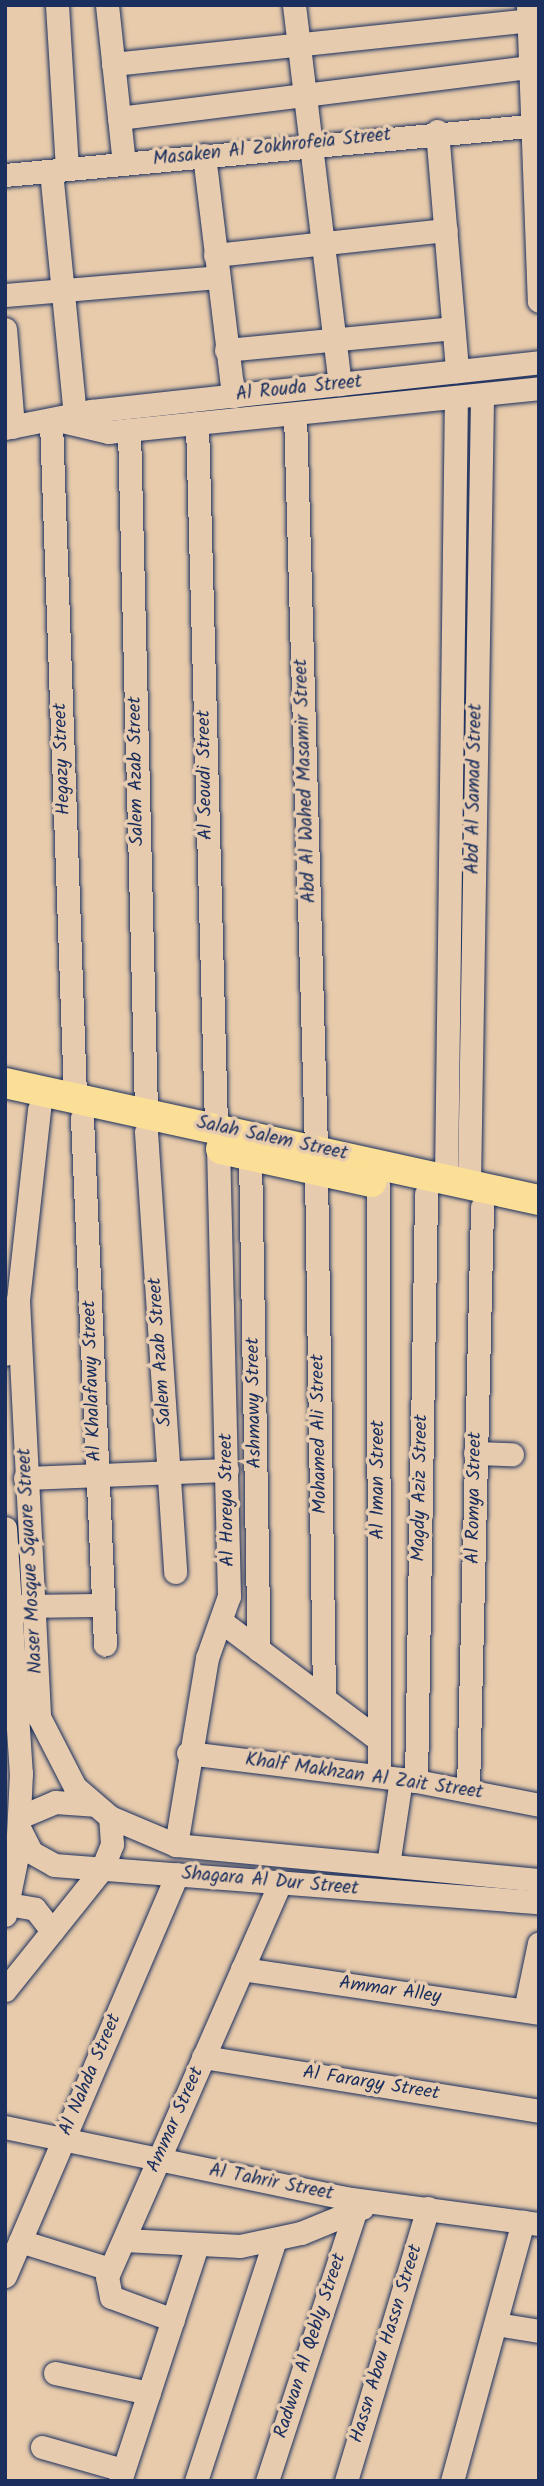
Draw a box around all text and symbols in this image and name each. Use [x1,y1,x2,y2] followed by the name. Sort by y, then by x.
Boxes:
[152,124,392,172] street label: Masaken Al Zokhrofeia Street
[235,371,363,407] street label: Al Rouda Street
[290,658,322,904] street label: Abd Al Wahed Masamir Street
[124,696,150,846] street label: Salem Azab Street
[50,702,76,816] street label: Hegazy Street
[462,703,488,875] street label: Abd Al Samad Street
[193,710,219,840] street label: Al Seoudi Street
[195,1112,349,1166] street label: Salah Salem Street
[144,1277,178,1427] street label: Salem Azab Street
[79,1300,107,1462] street label: Al Khalafawy Street
[242,1337,268,1469] street label: Ashmawy Street
[307,1354,333,1514] street label: Mohamed Ali Street
[408,1414,434,1562] street label: Magdy Aziz Street
[368,1420,390,1540] street label: Al Iman Street
[462,1432,488,1564] street label: Al Romya Street
[215,1433,241,1567] street label: Al Horeya Street
[14,1447,48,1675] street label: Naser Mosque Square Street
[244,1749,484,1805] street label: Khalf Makhzan Al Zait Street
[181,1863,359,1901] street label: Shagara Al Dur Street
[337,1973,443,2009] street label: Ammar Alley
[55,2011,127,2139] street label: Al Nahda Street
[301,2062,441,2106] street label: Al Farargy Street
[143,2064,209,2176] street label: Ammar Street
[207,2160,335,2206] street label: Al Tahrir Street
[346,2242,428,2446] street label: Hassn Abou Hassn Street
[270,2251,352,2441] street label: Radwan Al Qebly Street

